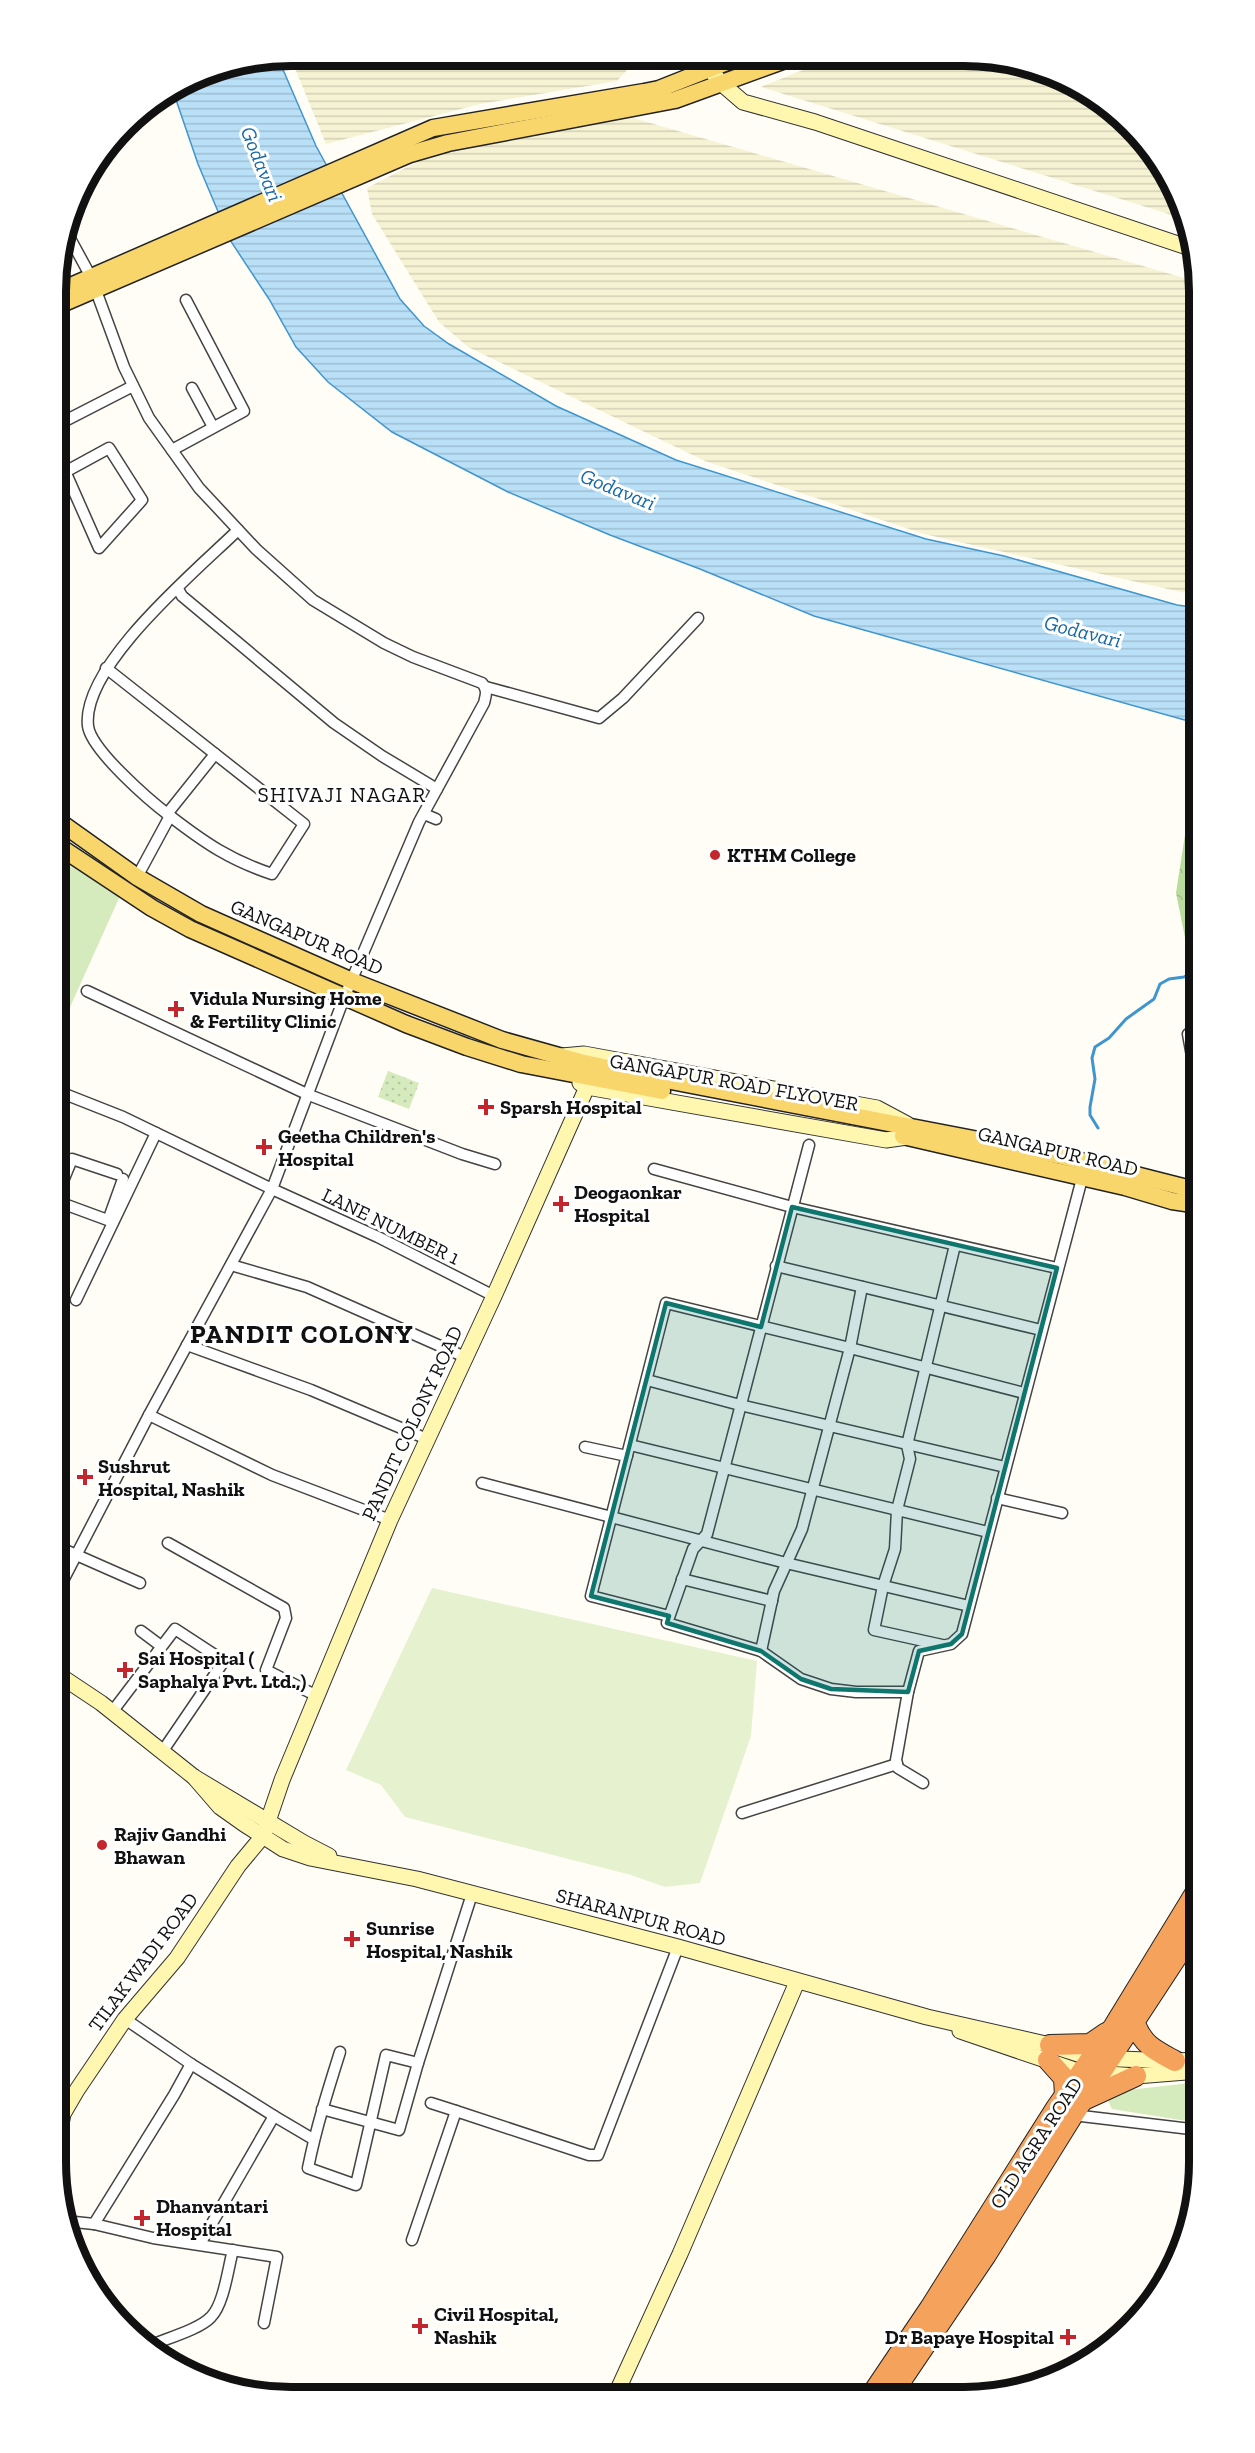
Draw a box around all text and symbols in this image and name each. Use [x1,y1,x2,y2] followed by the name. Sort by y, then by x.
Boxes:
[236,123,288,205] water label: Godavari
[577,463,659,515] water label: Godavari
[1042,609,1124,653] water label: Godavari
[257,782,427,807] district label: SHIVAJI NAGAR
[727,843,856,867] place label: KTHM College
[708,848,722,862] marker: KTHM College
[227,894,387,980] street label: GANGAPUR ROAD
[190,986,382,1033] place label: Vidula Nursing Home & Fertility Clinic
[167,1000,185,1018] marker: Vidula Nursing Home & Fertility Clinic
[608,1048,861,1116] street label: GANGAPUR ROAD FLYOVER
[500,1095,642,1119] place label: Sparsh Hospital
[477,1098,495,1116] marker: Sparsh Hospital
[976,1121,1140,1181] street label: GANGAPUR ROAD
[278,1124,435,1171] place label: Geetha Children's Hospital
[255,1138,273,1156] marker: Geetha Children's Hospital
[574,1180,682,1227] place label: Deogaonkar Hospital
[318,1182,464,1270] street label: LANE NUMBER 1
[552,1195,570,1213] marker: Deogaonkar Hospital
[190,1318,414,1350] district label: PANDIT COLONY
[356,1322,468,1524] street label: PANDIT COLONY ROAD
[98,1454,244,1501] place label: Sushrut Hospital, Nashik
[76,1468,94,1486] marker: Sushrut Hospital, Nashik
[138,1646,306,1693] place label: Sai Hospital ( Saphalya Pvt. Ltd.,)
[116,1661,134,1679] marker: Sai Hospital ( Saphalya Pvt. Ltd.,)
[114,1822,226,1869] place label: Rajiv Gandhi Bhawan
[95,1838,109,1852] marker: Rajiv Gandhi Bhawan
[553,1883,729,1951] street label: SHARANPUR ROAD
[83,1888,203,2036] street label: TILAK WADI ROAD
[366,1916,512,1963] place label: Sunrise Hospital, Nashik
[343,1930,361,1948] marker: Sunrise Hospital, Nashik
[985,2073,1087,2213] street label: OLD AGRA ROAD
[156,2194,268,2241] place label: Dhanvantari Hospital
[133,2209,151,2227] marker: Dhanvantari Hospital
[434,2302,559,2349] place label: Civil Hospital, Nashik
[411,2317,429,2335] marker: Civil Hospital, Nashik
[885,2325,1054,2349] place label: Dr Bapaye Hospital
[1059,2328,1077,2346] marker: Dr Bapaye Hospital

